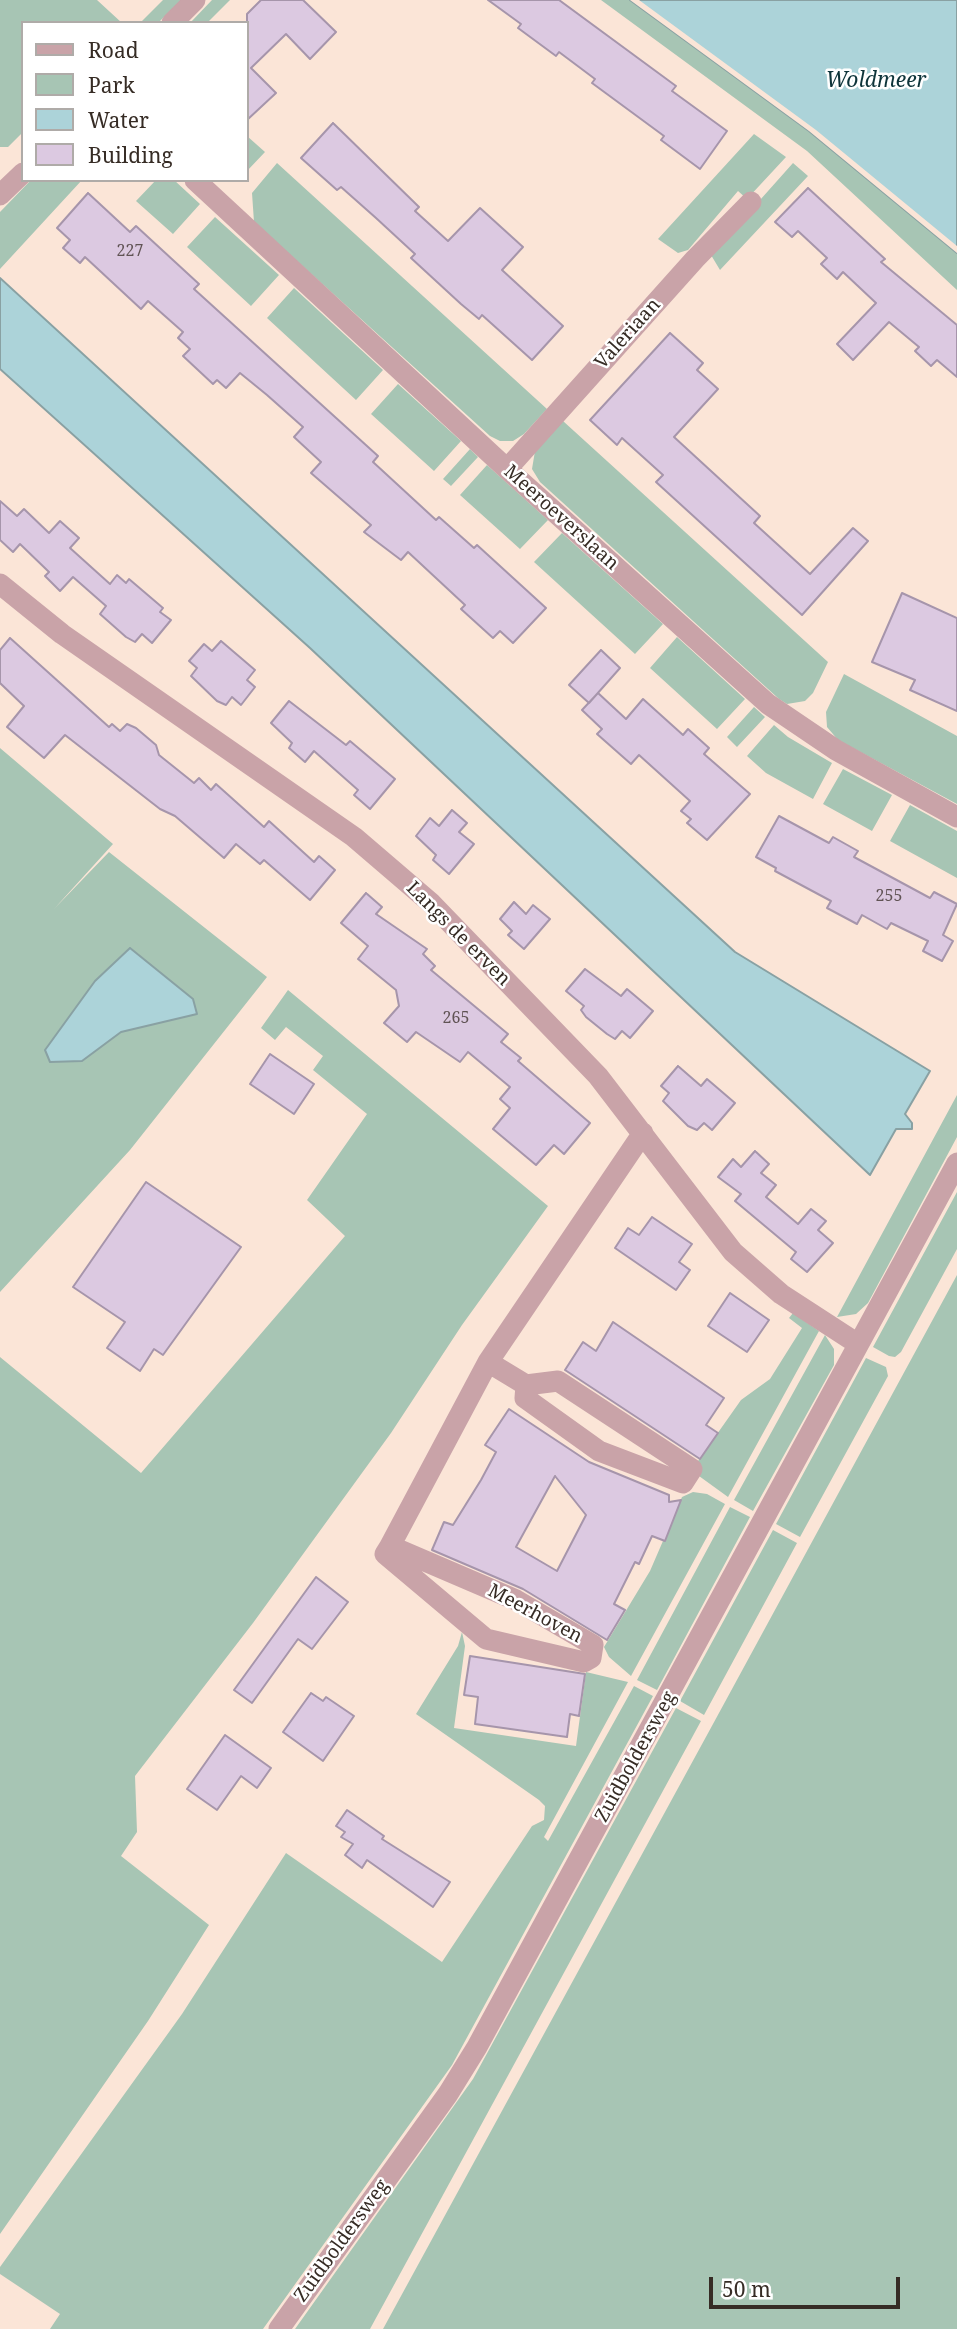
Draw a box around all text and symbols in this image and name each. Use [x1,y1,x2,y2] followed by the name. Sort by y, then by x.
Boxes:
[21,21,248,182] legend
[88,36,139,64] text: Road
[826,68,926,94] water label: Woldmeer
[88,71,135,99] text: Park
[88,106,149,134] text: Water
[88,141,173,169] text: Building
[117,241,143,261] house number: 227
[590,294,666,374] street label: Valeriaan
[499,461,623,575] street label: Meeroeverslaan
[401,877,515,991] street label: Langs de erven
[876,886,902,906] house number: 255
[443,1008,469,1028] house number: 265
[484,1580,586,1648] street label: Meerhoven
[591,1688,681,1826] street label: Zuidboldersweg
[290,2175,394,2307] street label: Zuidboldersweg
[712,2262,903,2306] scale bar
[722,2275,771,2303] text: 50 m

